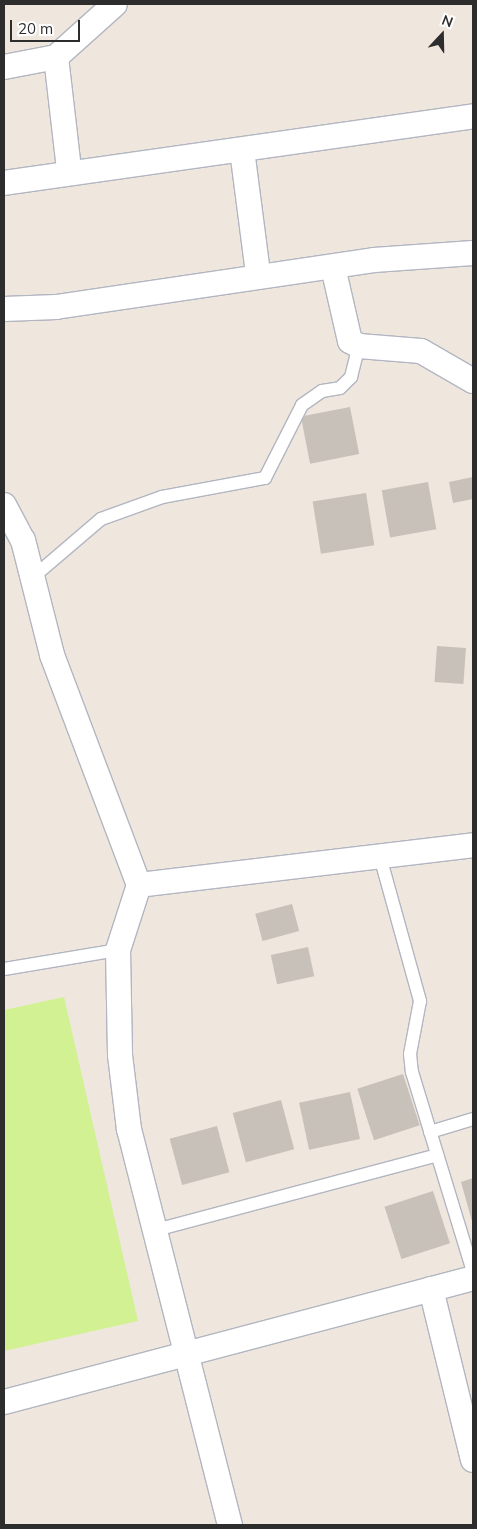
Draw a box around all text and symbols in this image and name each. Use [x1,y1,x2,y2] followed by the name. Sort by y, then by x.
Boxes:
[12,10,82,42] scale bar
[417,10,467,60] north arrow
[439,11,456,31] text: N
[18,19,53,38] text: 20 m

